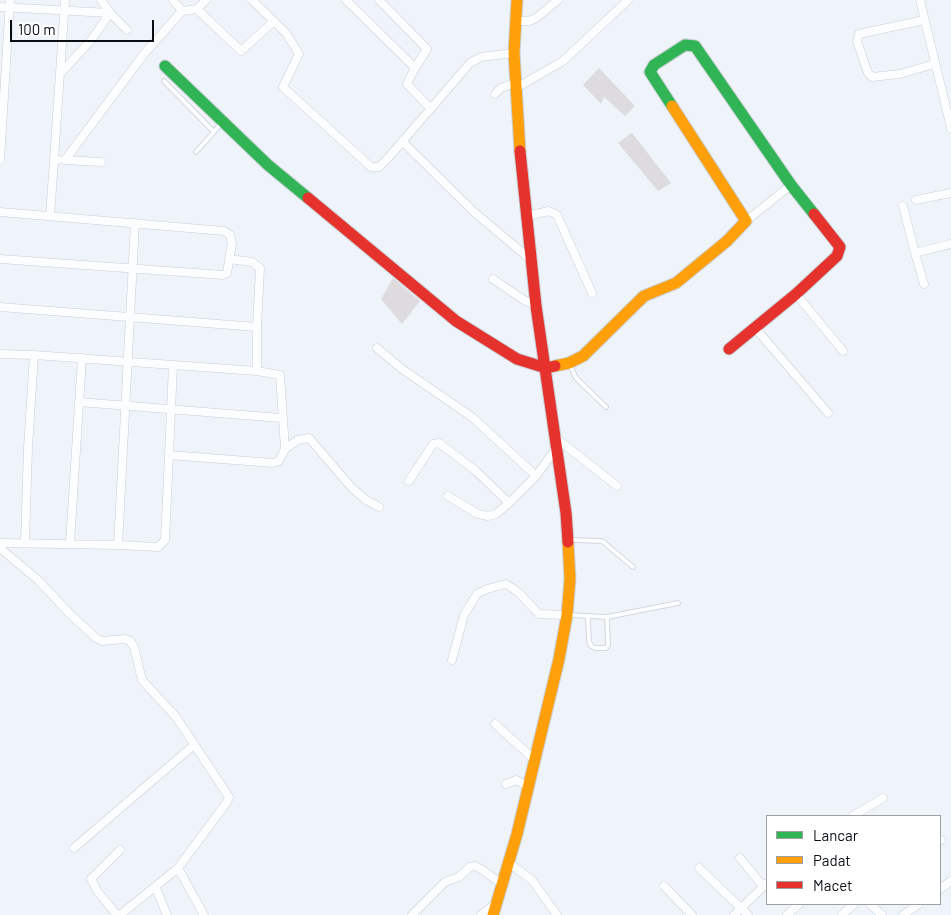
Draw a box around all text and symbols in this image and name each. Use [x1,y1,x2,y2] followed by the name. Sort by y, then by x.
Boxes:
[12,10,156,42] scale bar
[18,20,56,38] text: 100 m
[766,815,941,905] legend
[813,826,858,844] text: Lancar
[813,851,851,869] text: Padat
[813,876,853,894] text: Macet

